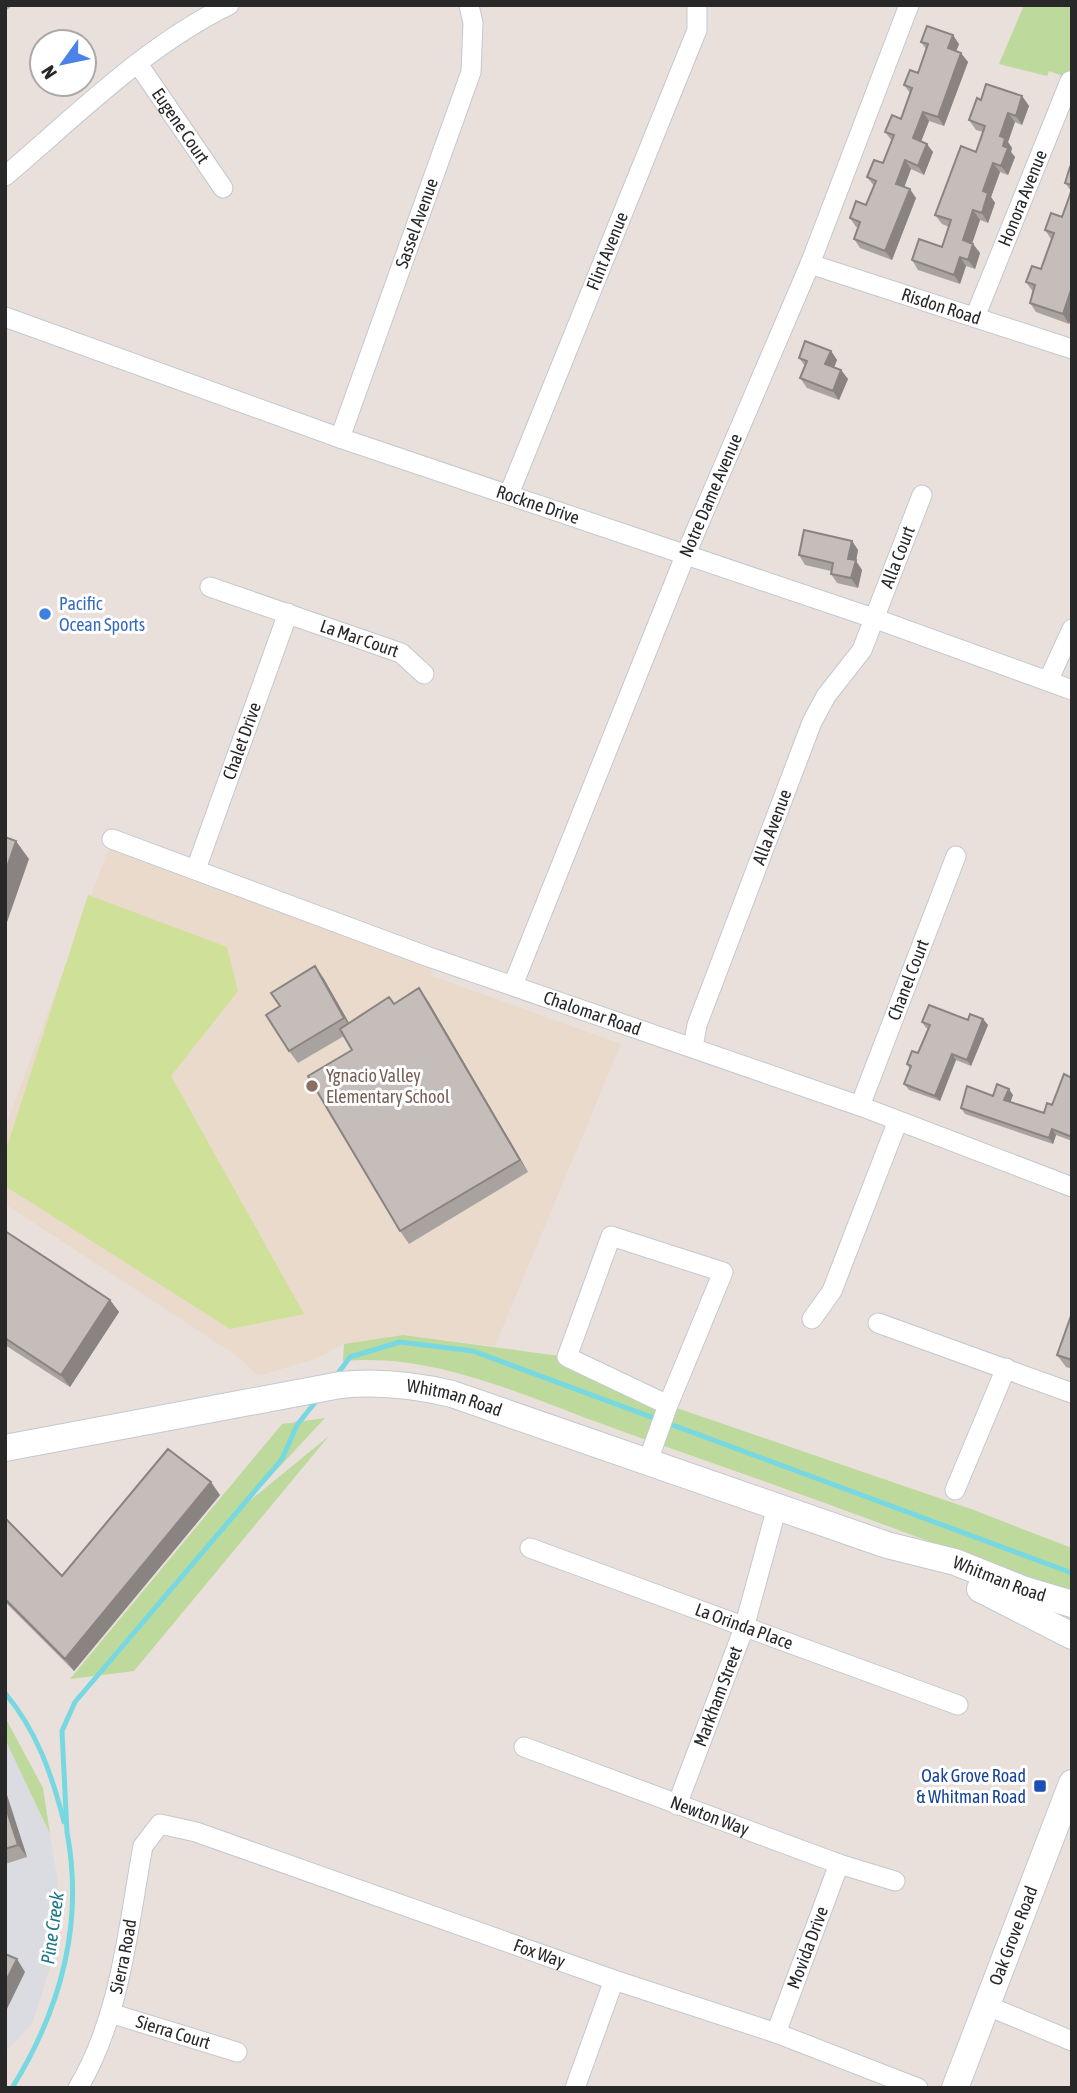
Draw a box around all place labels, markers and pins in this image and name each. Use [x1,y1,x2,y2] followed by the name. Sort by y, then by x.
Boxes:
[59,593,145,635] place label: Pacific Ocean Sports
[37,606,53,622] marker: Pacific Ocean Sports
[326,1065,450,1107] place label: Ygnacio Valley Elementary School
[304,1078,320,1094] marker: Ygnacio Valley Elementary School
[916,1765,1026,1807] place label: Oak Grove Road & Whitman Road
[1032,1778,1048,1794] marker: Oak Grove Road & Whitman Road

